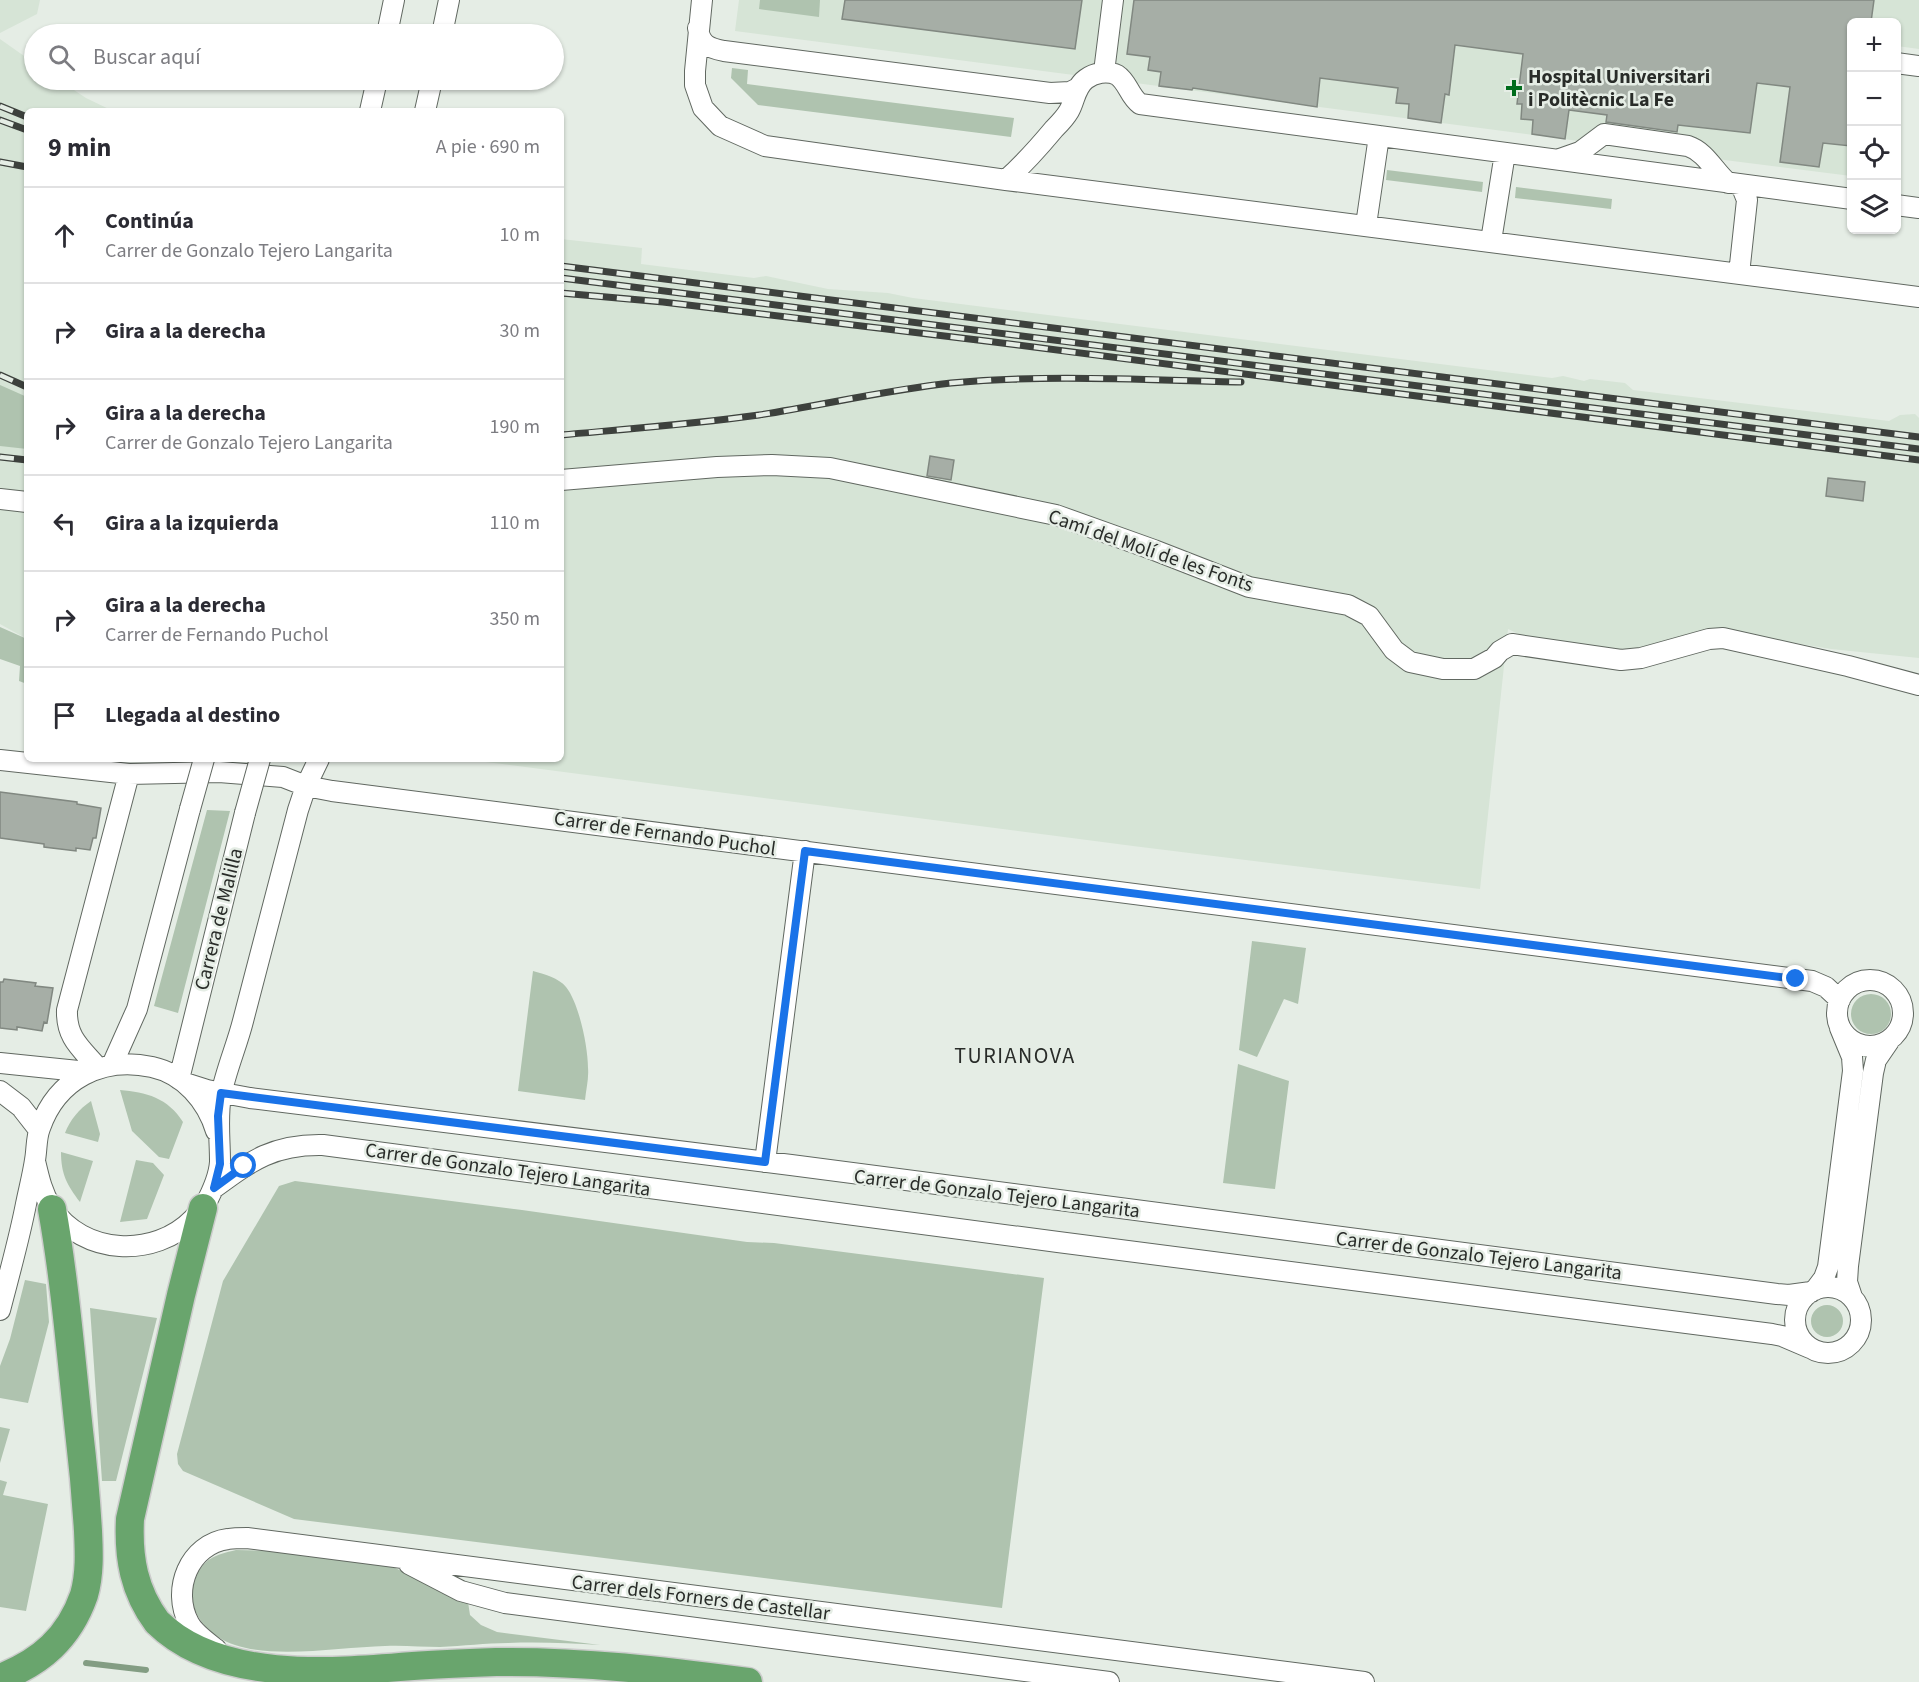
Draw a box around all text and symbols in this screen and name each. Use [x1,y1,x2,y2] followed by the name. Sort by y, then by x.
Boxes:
[1847,18,1901,234] map controls
[1847,18,1901,72] button: +
[24,24,564,90] search box
[45,41,78,74] icon: search
[93,41,201,73] text: Buscar aquí
[1528,63,1710,114] place label: Hospital Universitari i Politècnic La Fe
[1847,72,1901,126] button: −
[1505,79,1523,97] marker: Hospital Universitari i Politècnic La Fe
[1847,126,1901,180] button: locate
[48,129,111,166] text: 9 min
[436,133,540,161] text: A pie · 690 m
[1847,180,1901,234] button: layers
[105,205,194,237] text: Continúa
[48,219,81,252] icon: ahead
[500,221,540,249] text: 10 m
[105,237,393,265] text: Carrer de Gonzalo Tejero Langarita
[48,315,81,348] icon: right
[105,315,266,347] text: Gira a la derecha
[500,317,540,345] text: 30 m
[105,397,266,429] text: Gira a la derecha
[48,411,81,444] icon: right
[490,413,540,441] text: 190 m
[105,429,393,457] text: Carrer de Gonzalo Tejero Langarita
[1044,503,1257,599] street label: Camí del Molí de les Fonts
[48,507,81,540] icon: left
[105,507,279,539] text: Gira a la izquierda
[490,509,540,537] text: 110 m
[105,589,266,621] text: Gira a la derecha
[48,603,81,636] icon: right
[490,605,540,633] text: 350 m
[105,621,329,649] text: Carrer de Fernando Puchol
[48,699,81,732] icon: arrive
[105,699,280,731] text: Llegada al destino
[552,805,778,863] street label: Carrer de Fernando Puchol
[188,845,250,993] street label: Carrera de Malilla
[1782,965,1808,991] route end
[954,1040,1076,1072] district label: TURIANOVA
[363,1136,652,1204] street label: Carrer de Gonzalo Tejero Langarita
[230,1152,256,1178] route start
[852,1163,1141,1225] street label: Carrer de Gonzalo Tejero Langarita
[1334,1225,1623,1287] street label: Carrer de Gonzalo Tejero Langarita
[570,1568,832,1628] street label: Carrer dels Forners de Castellar

